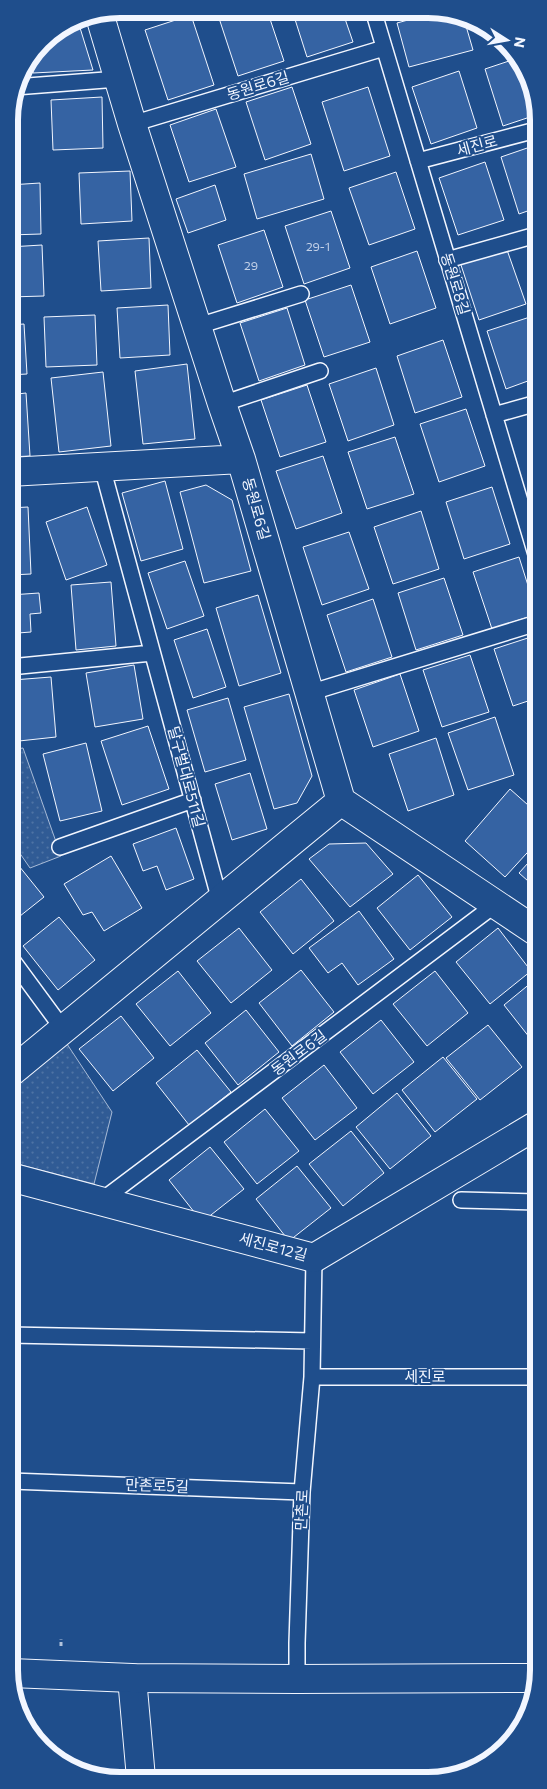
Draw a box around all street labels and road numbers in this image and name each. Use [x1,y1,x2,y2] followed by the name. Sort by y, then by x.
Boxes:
[224,67,291,103] street label: 동원로6길
[454,131,499,159] street label: 세진로
[438,250,474,317] street label: 동원로8길
[239,475,274,542] street label: 동원로6길
[165,724,209,829] street label: 달구벌대로511길
[267,1026,329,1079] street label: 동원로6길
[237,1228,309,1264] street label: 세진로12길
[404,1367,446,1385] street label: 세진로
[125,1475,189,1495] street label: 만촌로5길
[291,1489,311,1531] street label: 만촌로

